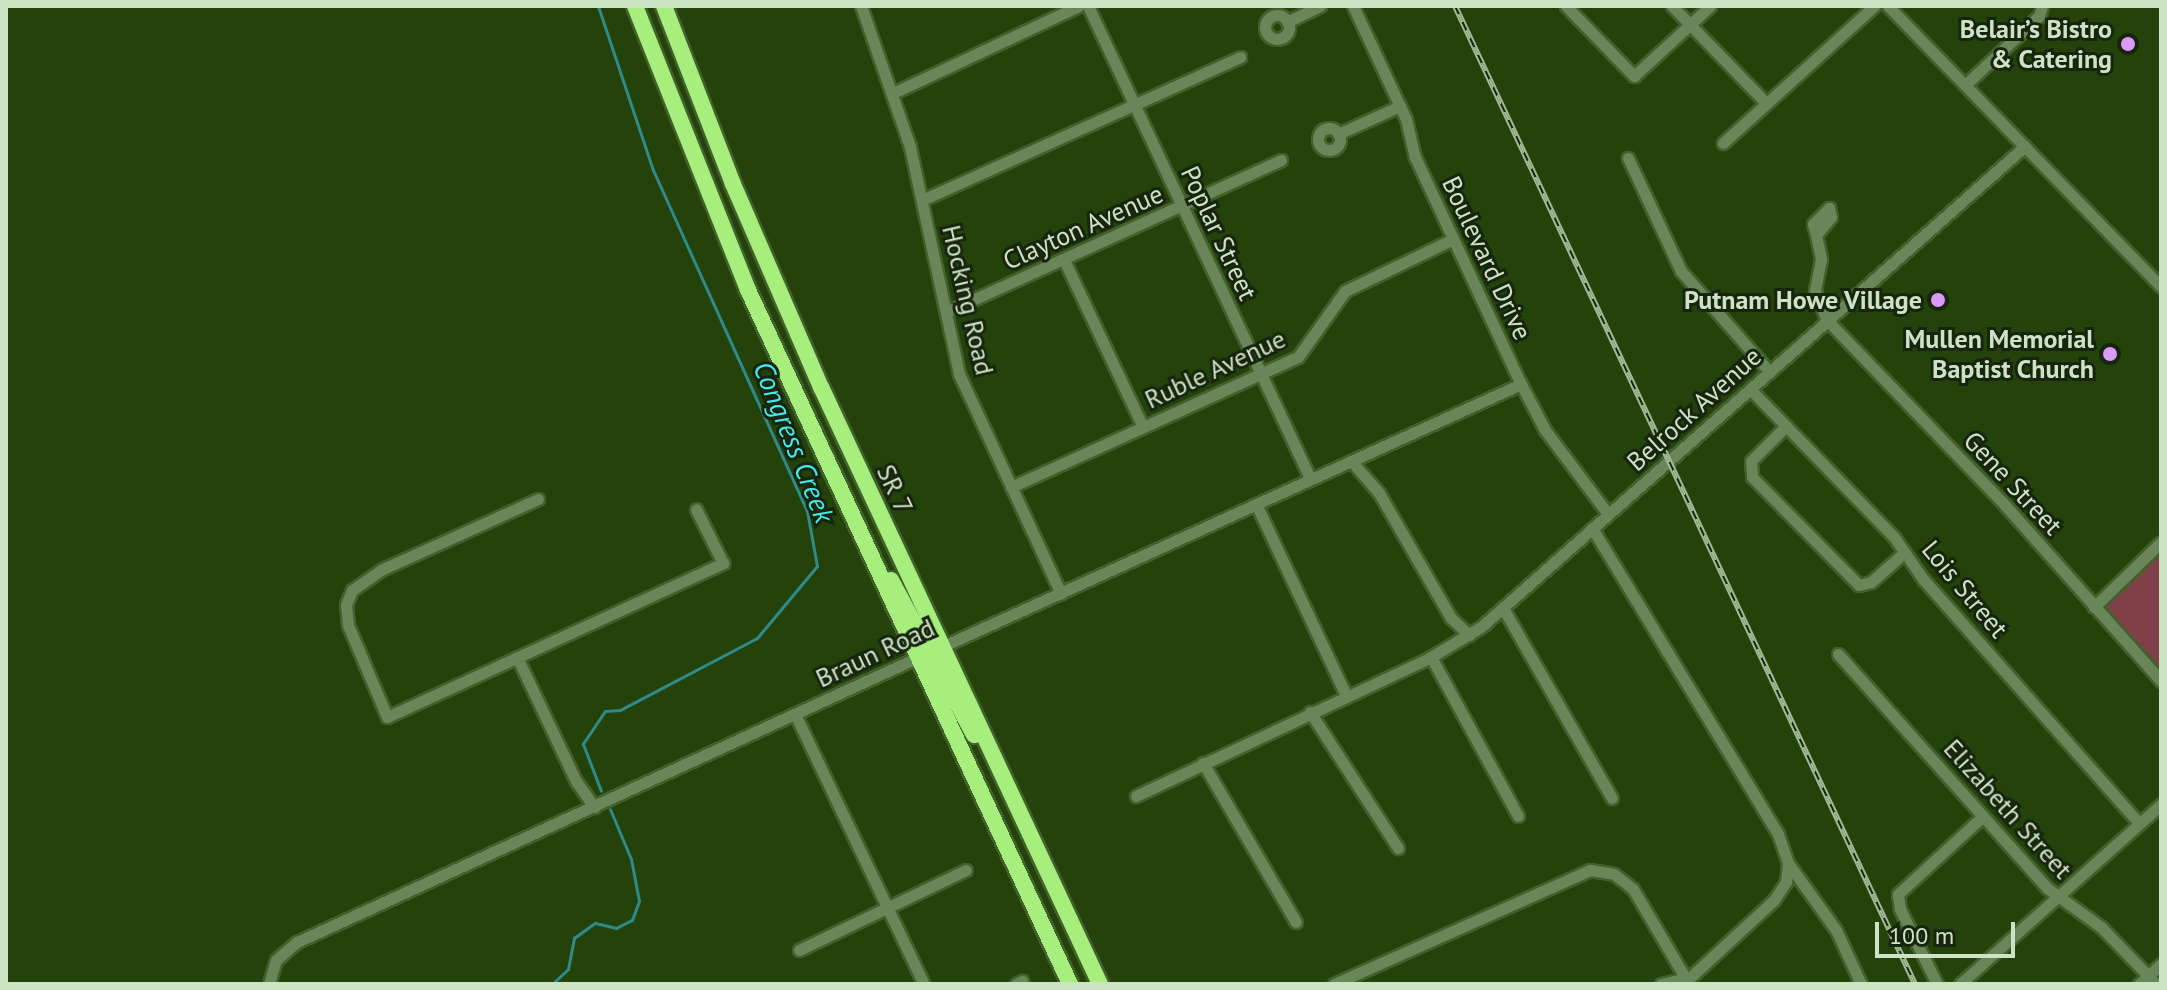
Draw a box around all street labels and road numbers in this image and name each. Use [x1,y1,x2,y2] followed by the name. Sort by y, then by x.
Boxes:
[1174,161,1264,305] street label: Poplar Street
[1435,171,1539,345] street label: Boulevard Drive
[998,178,1168,276] street label: Clayton Avenue
[936,222,1000,378] street label: Hocking Road
[1139,323,1291,415] street label: Ruble Avenue
[1620,340,1768,478] street label: Belrock Avenue
[1957,425,2069,541] street label: Gene Street
[870,460,920,518] street label: SR 7
[1915,534,2015,644] street label: Lois Street
[811,612,939,694] street label: Braun Road
[1937,733,2079,885] street label: Elizabeth Street

